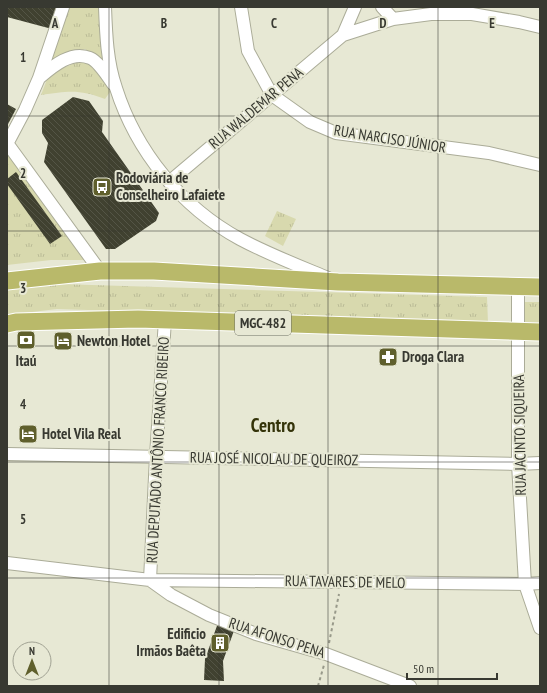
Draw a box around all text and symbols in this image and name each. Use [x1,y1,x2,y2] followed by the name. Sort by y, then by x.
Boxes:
[51,15,59,32] text: A
[161,15,167,32] text: B
[271,15,277,32] text: C
[380,15,387,32] text: D
[489,15,495,32] text: E
[20,49,26,66] text: 1
[205,62,307,153] street label: RUA WALDEMAR PENA
[333,120,448,157] street label: RUA NARCISO JÚNIOR
[20,165,26,182] text: 2
[116,168,225,204] place label: Rodoviária de Conselheiro Lafaiete
[91,176,113,198] bus stop icon: Rodoviária de Conselheiro Lafaiete
[20,280,26,297] text: 3
[235,311,291,335] road number: MGC-482
[15,329,37,351] bank icon: Itaú
[52,330,74,352] hotel icon: Newton Hotel
[77,331,151,350] place label: Newton Hotel
[142,336,173,564] street label: RUA DEPUTADO ANTÔNIO FRANCO RIBEIRO
[377,346,399,368] pharmacy icon: Droga Clara
[402,347,464,366] place label: Droga Clara
[16,351,37,370] place label: Itaú
[509,373,530,496] street label: RUA JACINTO SIQUEIRA
[20,396,27,413] text: 4
[251,413,295,437] district label: Centro
[17,423,39,445] hotel icon: Hotel Vila Real
[42,424,121,443] place label: Hotel Vila Real
[190,448,359,469] street label: RUA JOSÉ NICOLAU DE QUEIROZ
[20,511,26,528] text: 5
[285,571,405,592] street label: RUA TAVARES DE MELO
[227,613,329,662] street label: RUA AFONSO PENA
[136,624,206,660] place label: Edificio Irmãos Baêta
[209,632,231,654] building icon: Edificio Irmãos Baêta
[12,641,52,681] north arrow
[29,644,35,658] text: N
[407,655,497,681] scale bar
[413,661,434,676] text: 50 m

